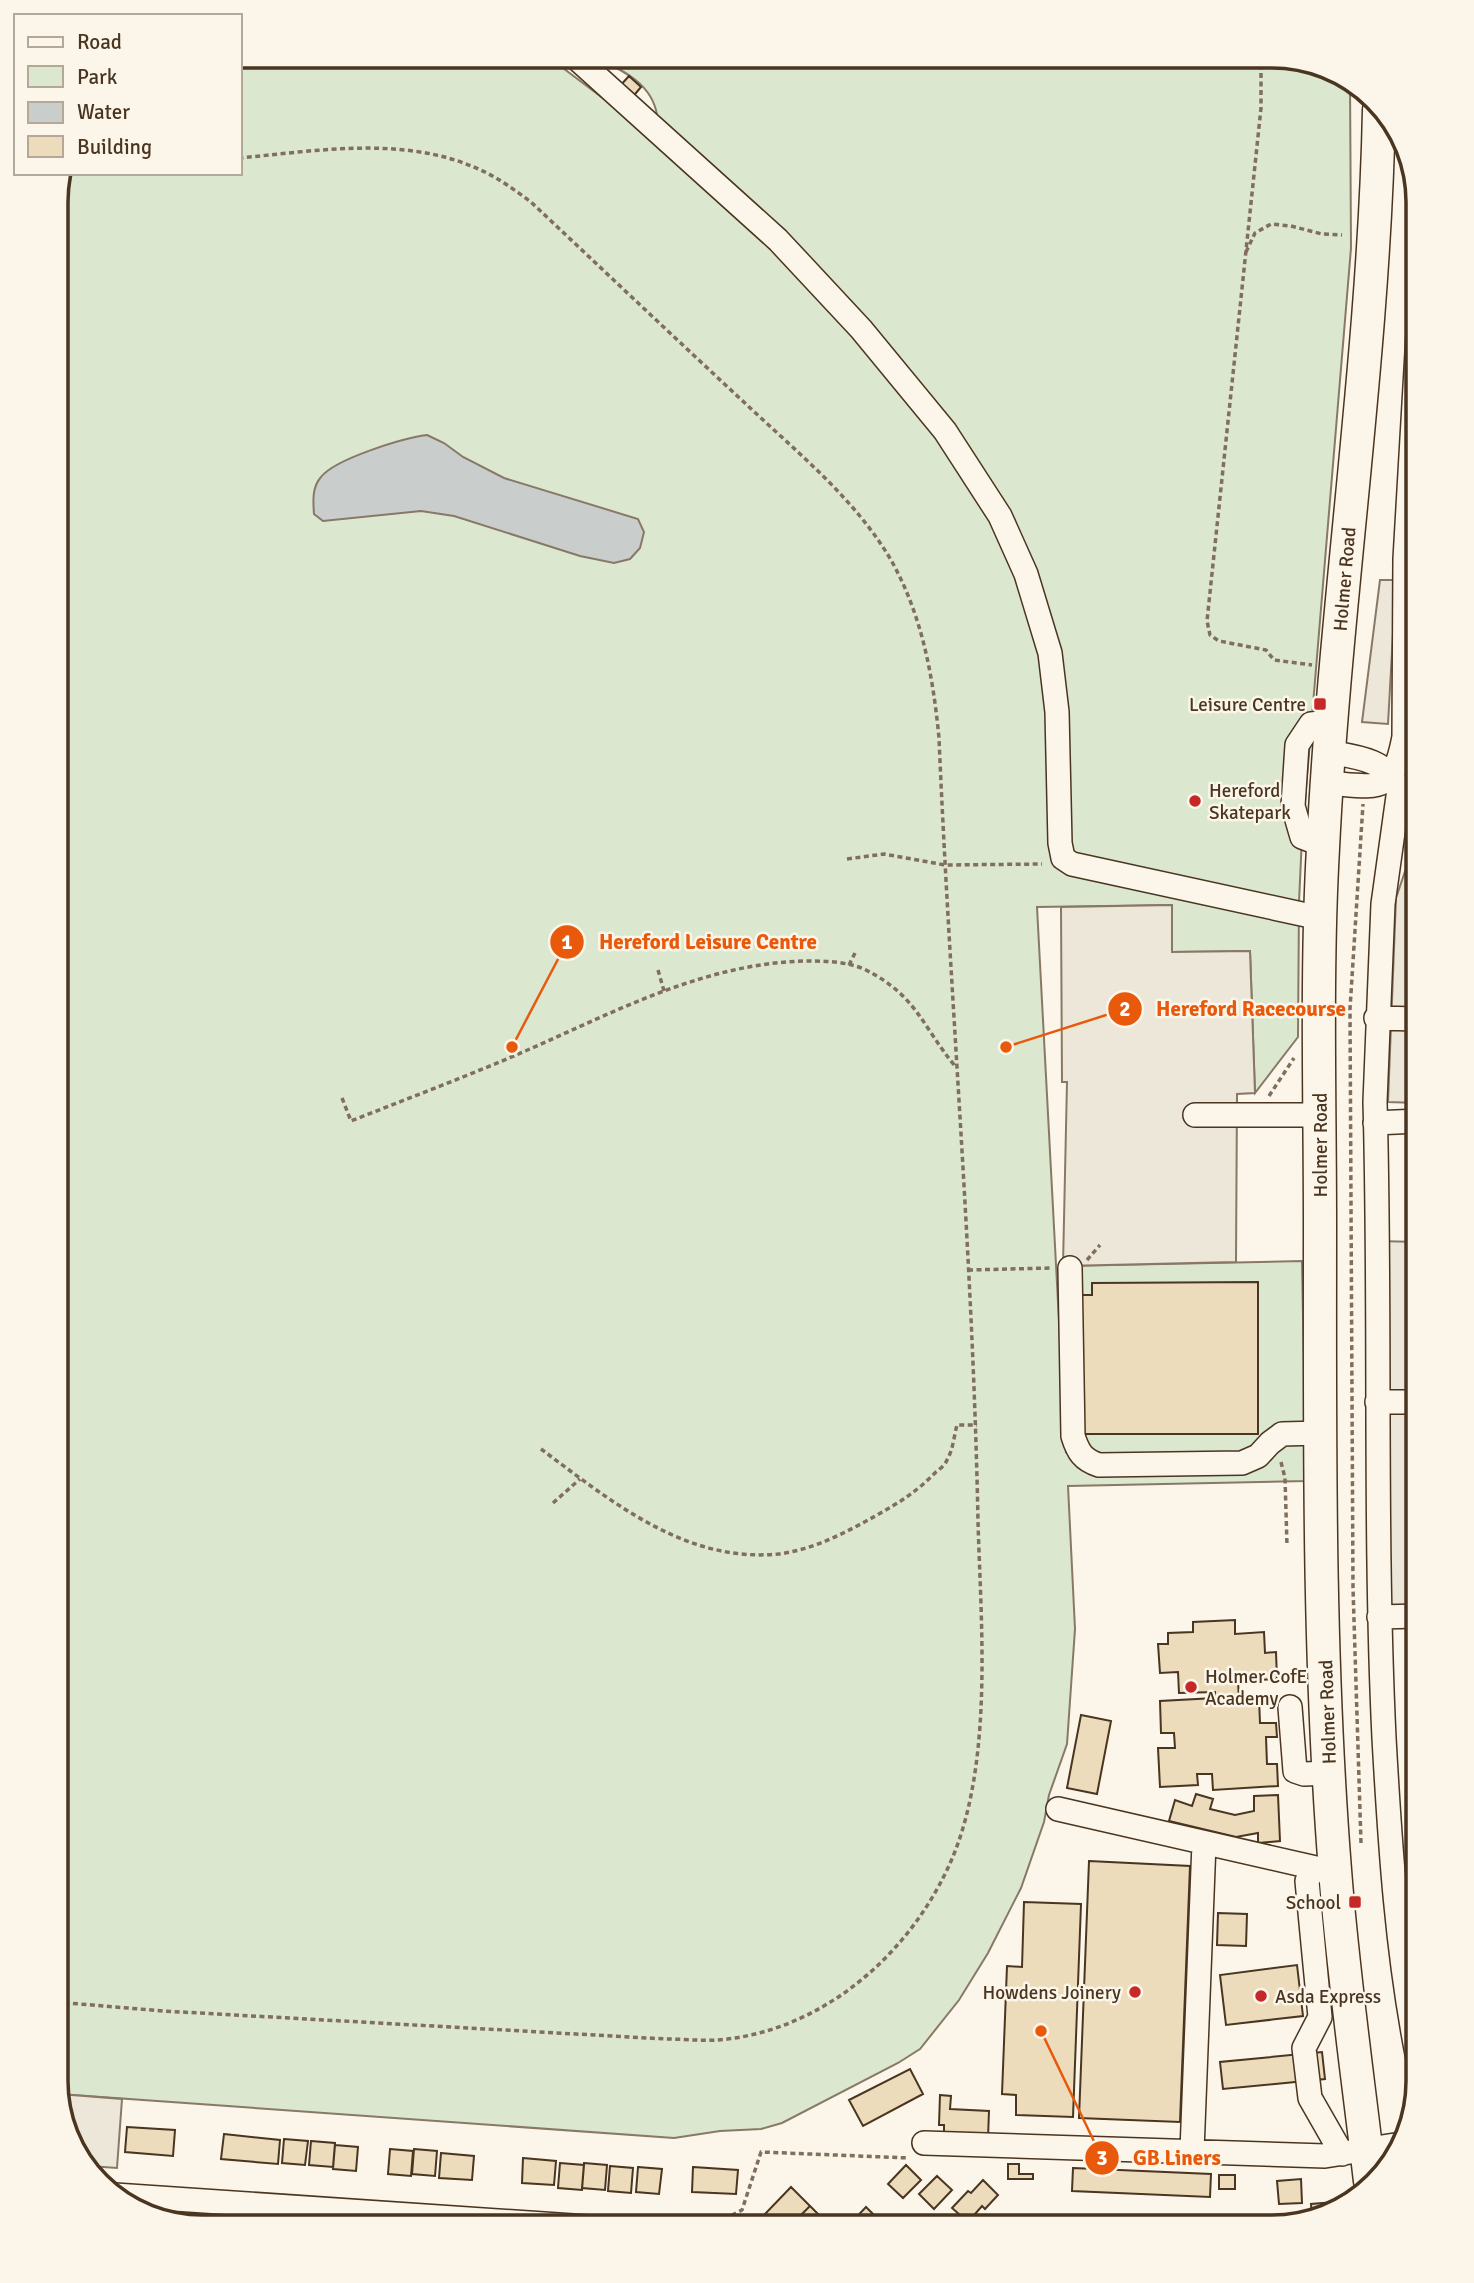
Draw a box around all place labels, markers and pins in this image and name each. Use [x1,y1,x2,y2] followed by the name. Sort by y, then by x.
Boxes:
[1189,693,1306,717] place label: Leisure Centre
[1312,696,1328,712] marker: Leisure Centre
[1209,779,1291,825] place label: Hereford Skatepark
[1187,793,1203,809] marker: Hereford Skatepark
[550,921,831,963] callout: Hereford Leisure Centre
[1107,988,1360,1030] callout: Hereford Racecourse
[1205,1665,1307,1711] place label: Holmer CofE Academy
[1183,1679,1199,1695] marker: Holmer CofE Academy
[1286,1891,1341,1915] place label: School
[1347,1894,1363,1910] marker: School
[983,1981,1121,2005] place label: Howdens Joinery
[1127,1984,1143,2000] marker: Howdens Joinery
[1275,1985,1381,2009] place label: Asda Express
[1253,1988,1269,2004] marker: Asda Express
[1084,2137,1235,2179] callout: GB Liners

